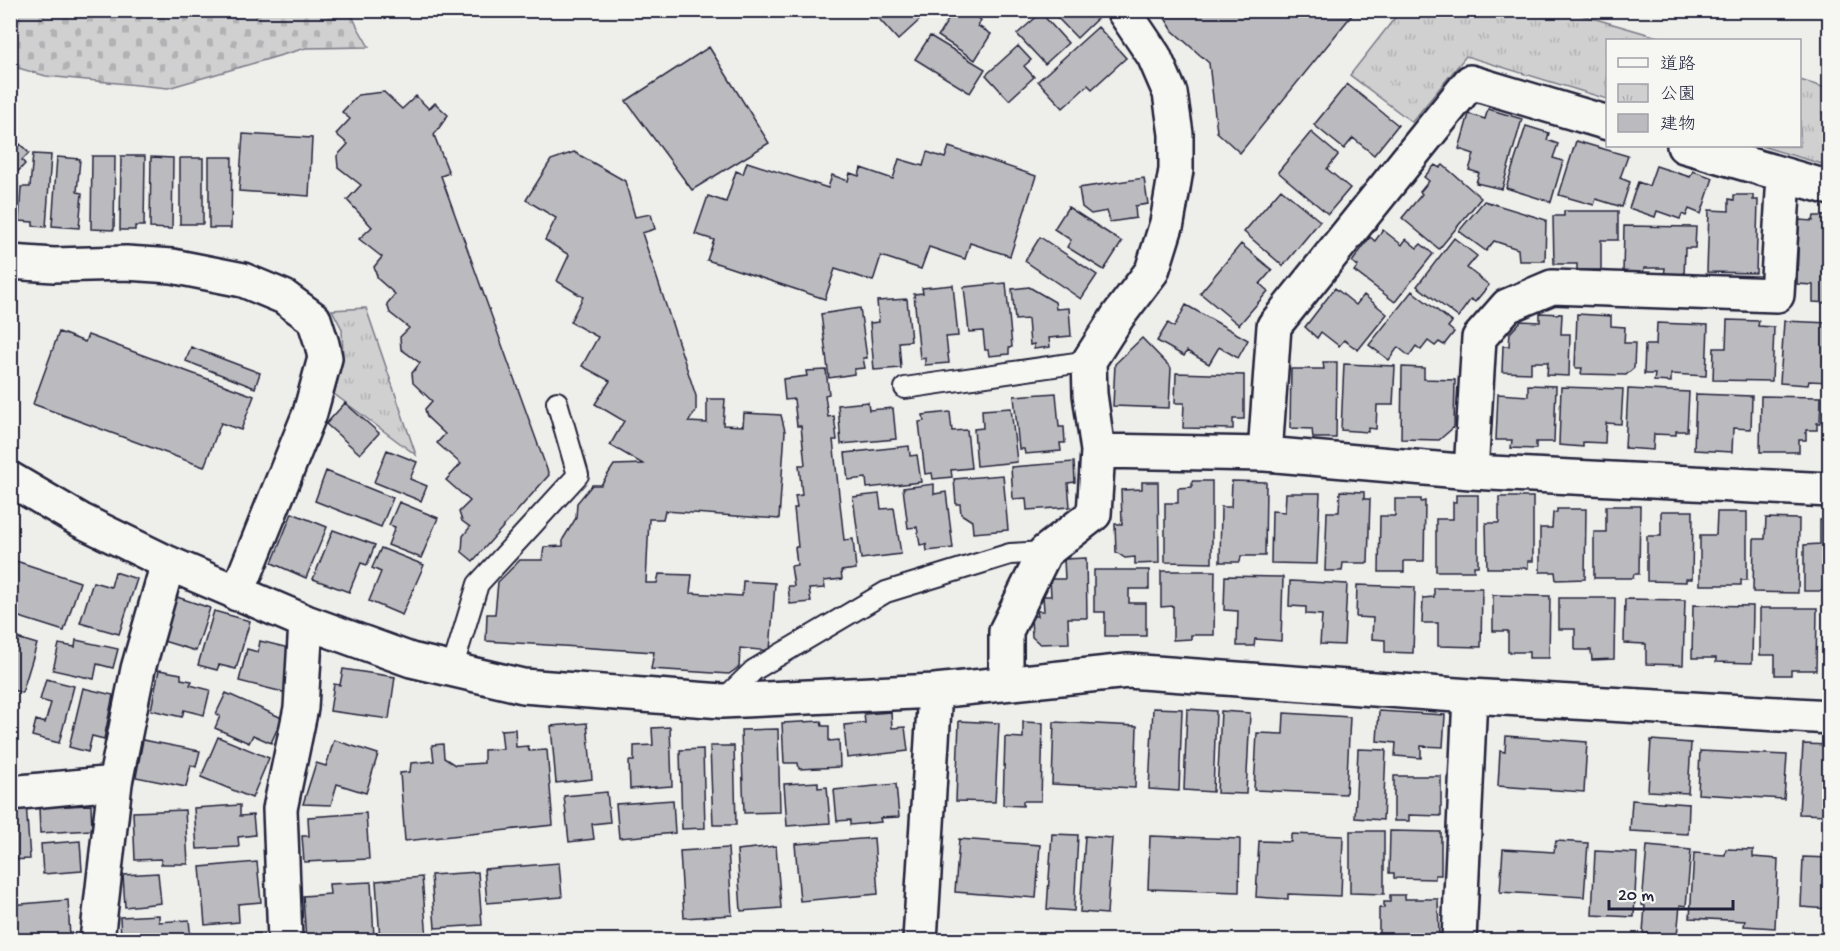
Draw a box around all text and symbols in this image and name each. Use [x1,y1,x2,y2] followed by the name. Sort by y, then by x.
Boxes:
[1606,39,1801,147] legend
[1660,54,1696,76] text: 道路
[1660,85,1696,106] text: 公園
[1660,114,1696,136] text: 建物
[1609,873,1734,911] scale bar
[1618,886,1654,907] text: 20 m

